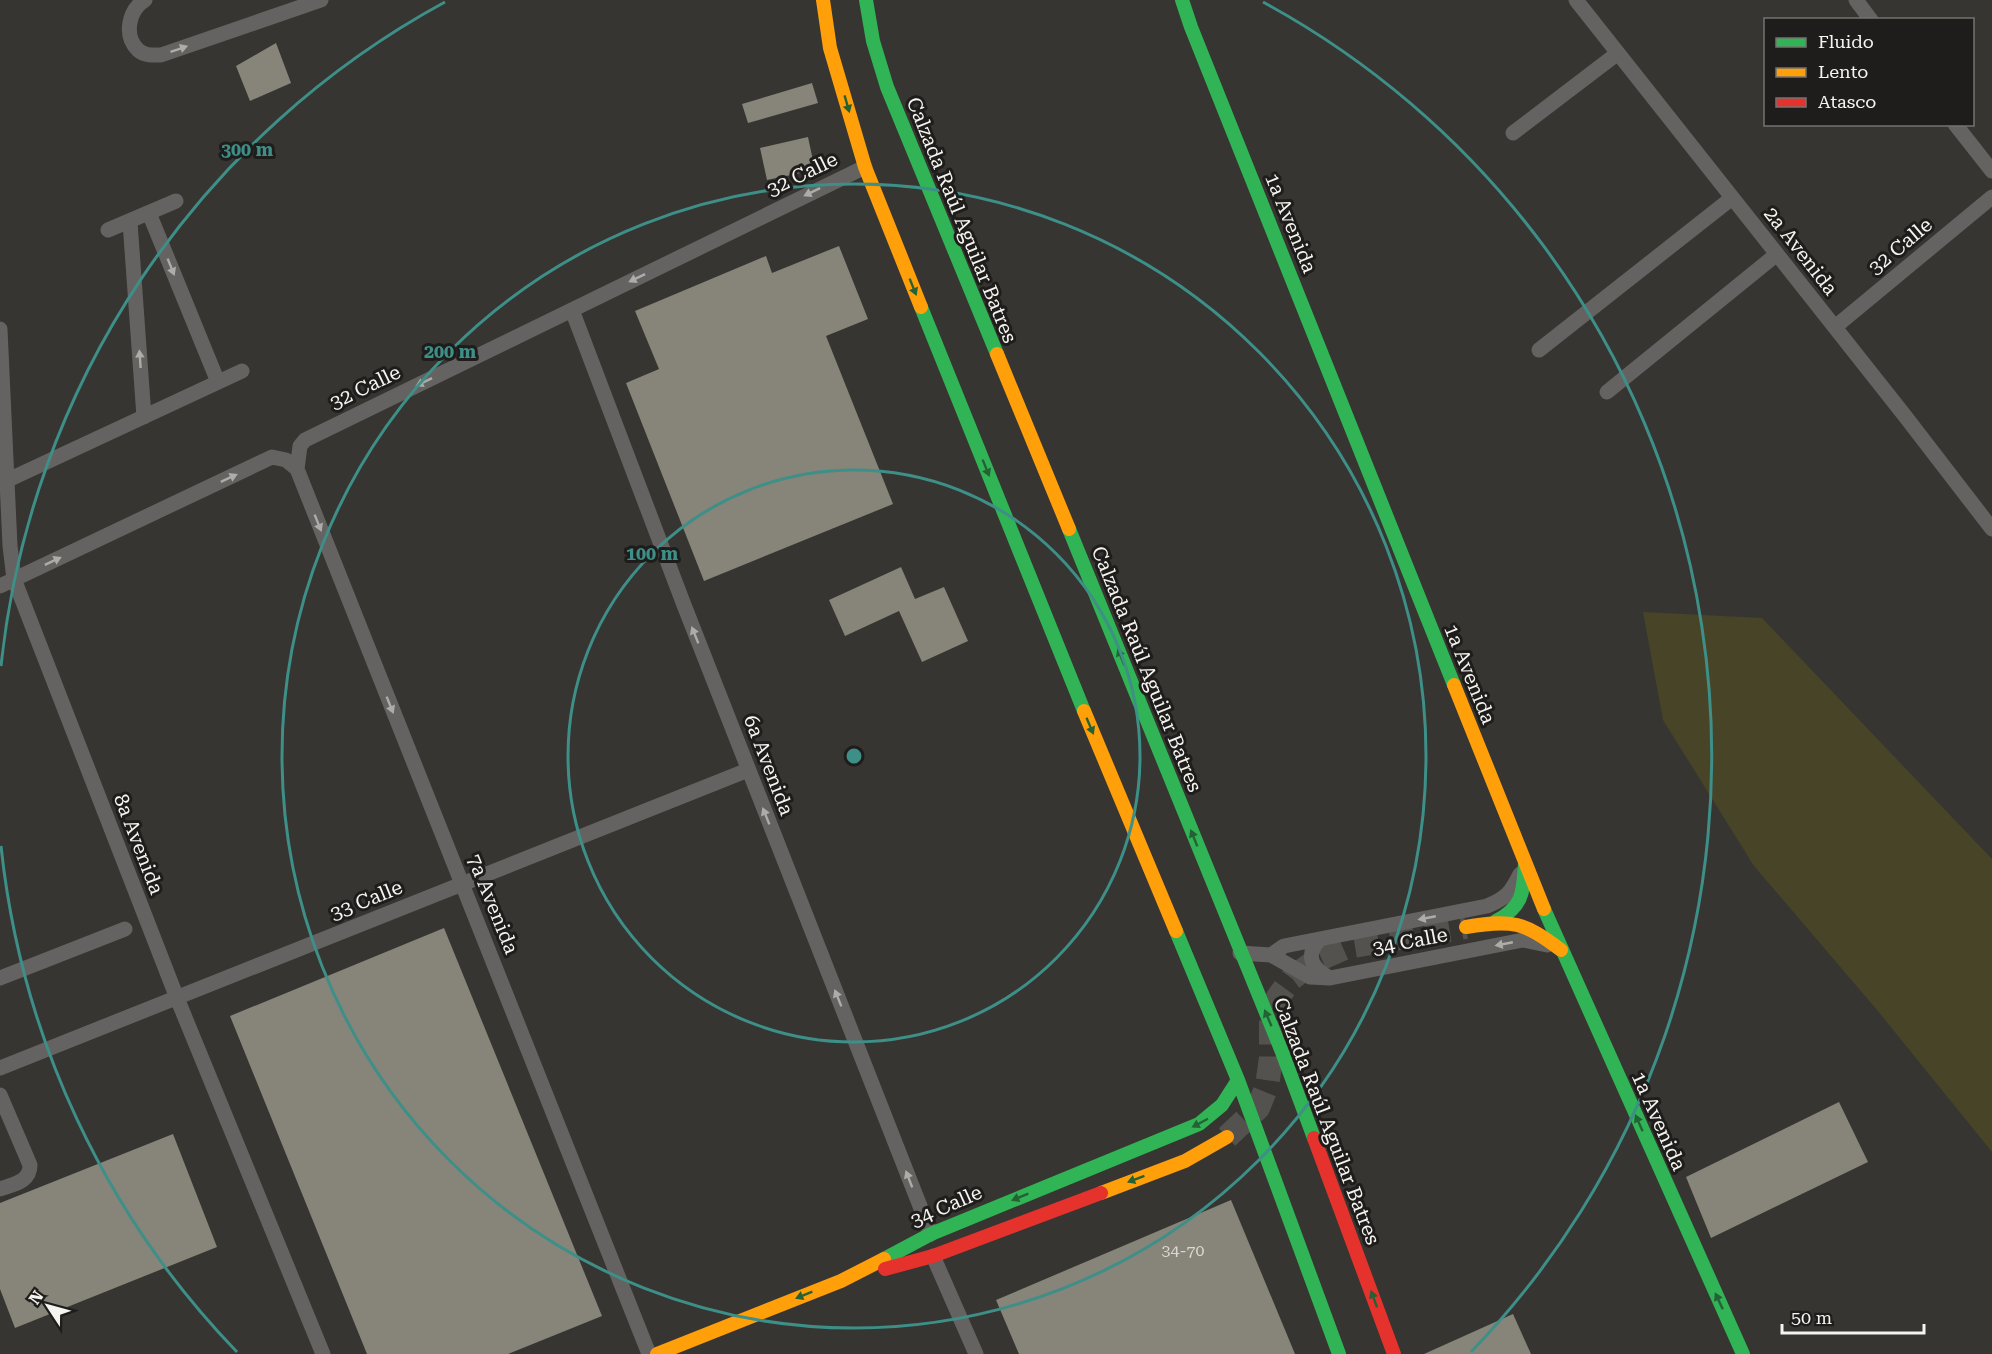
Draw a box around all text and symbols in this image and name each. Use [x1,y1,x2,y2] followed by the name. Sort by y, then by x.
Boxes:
[1764,18,1974,126] legend
[1818,31,1874,52] text: Fluido
[170,44,188,54] one-way arrow
[1818,61,1868,82] text: Lento
[1818,91,1876,112] text: Atasco
[902,94,1022,346] street label: Calzada Raúl Aguilar Batres
[842,95,852,113] one-way arrow
[221,139,274,160] text: 300 m
[763,147,841,201] street label: 32 Calle
[1260,170,1322,277] street label: 1a Avenida
[803,187,821,197] one-way arrow
[1759,202,1843,300] street label: 2a Avenida
[1863,212,1937,280] street label: 32 Calle
[166,259,176,277] one-way arrow
[628,273,645,283] one-way arrow
[909,278,918,296] one-way arrow
[424,341,477,362] text: 200 m
[135,349,144,368] one-way arrow
[326,360,404,414] street label: 32 Calle
[415,377,432,387] one-way arrow
[981,459,991,477] one-way arrow
[221,473,238,482] one-way arrow
[313,515,323,533] one-way arrow
[626,543,679,564] text: 100 m
[1087,543,1207,795] street label: Calzada Raúl Aguilar Batres
[44,556,61,565] one-way arrow
[1439,621,1501,728] street label: 1a Avenida
[690,625,700,643] one-way arrow
[1116,648,1126,666] one-way arrow
[386,696,396,714] one-way arrow
[739,711,799,819] street label: 6a Avenida
[1085,718,1095,736] one-way arrow
[844,746,864,766] centre of rings
[109,790,169,898] street label: 8a Avenida
[761,807,770,825] one-way arrow
[1189,829,1198,847] one-way arrow
[462,851,524,958] street label: 7a Avenida
[326,875,406,925] street label: 33 Calle
[1417,914,1436,923] one-way arrow
[1370,922,1450,960] street label: 34 Calle
[1494,940,1513,949] one-way arrow
[833,988,843,1006] one-way arrow
[1269,994,1385,1248] street label: Calzada Raúl Aguilar Batres
[1263,1009,1273,1027] one-way arrow
[1627,1068,1691,1174] street label: 1a Avenida
[1634,1115,1643,1132] one-way arrow
[1191,1118,1208,1128] one-way arrow
[904,1170,913,1188] one-way arrow
[1126,1175,1144,1185] one-way arrow
[906,1180,986,1232] street label: 34 Calle
[1010,1192,1028,1202] one-way arrow
[1162,1241,1204,1260] house number: 34-70
[18,1276,78,1336] north arrow
[25,1287,48,1308] text: N
[1368,1290,1378,1308] one-way arrow
[795,1291,813,1301] one-way arrow
[1714,1293,1723,1310] one-way arrow
[1782,1297,1924,1335] scale bar
[1791,1307,1832,1328] text: 50 m

